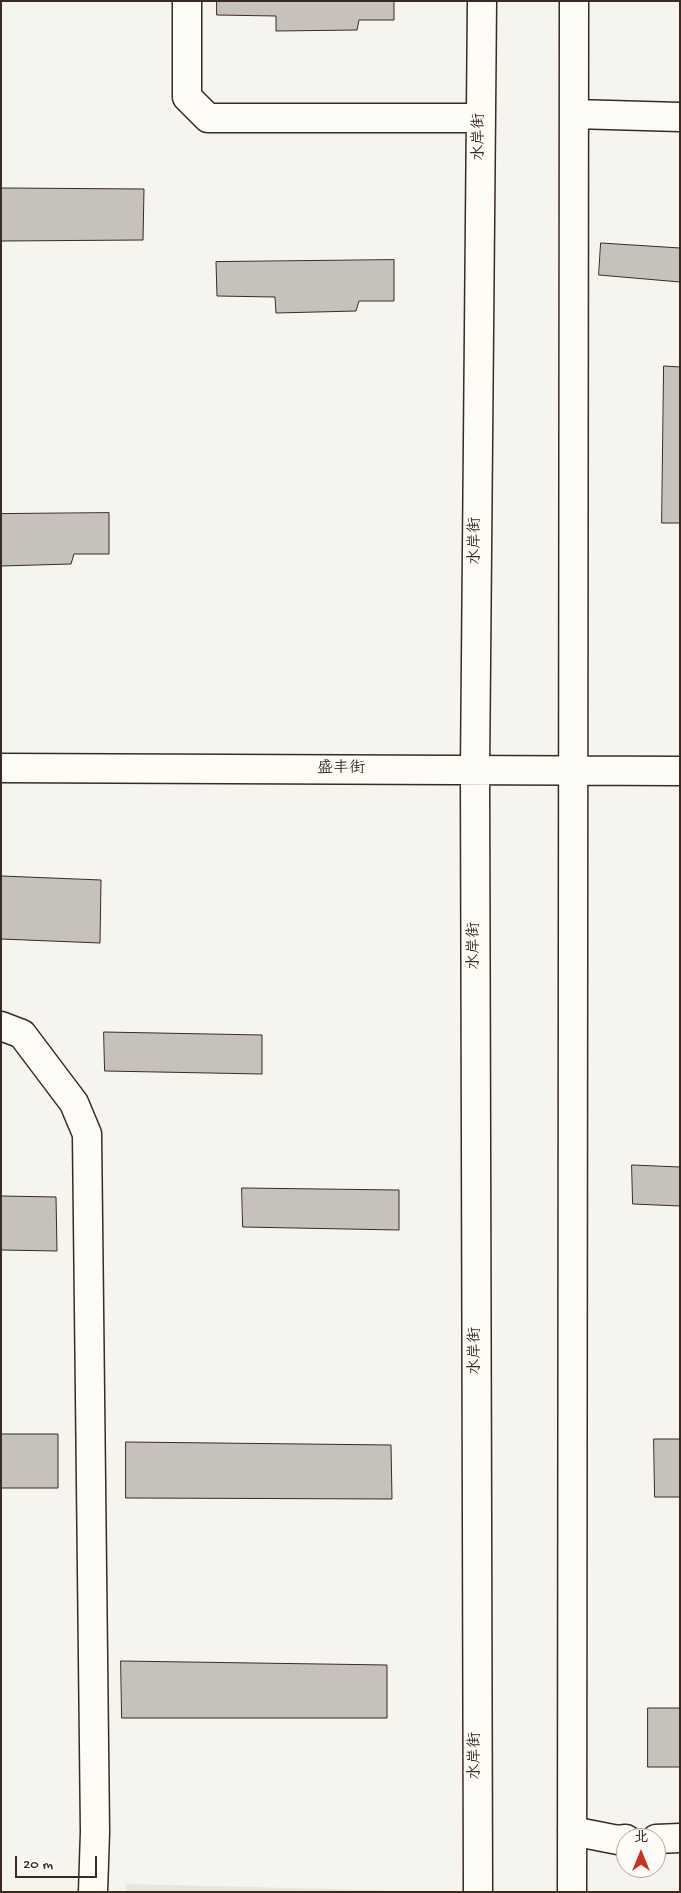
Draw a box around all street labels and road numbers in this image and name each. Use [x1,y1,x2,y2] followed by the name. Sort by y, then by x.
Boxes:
[471,113,491,161] street label: 水岸街
[467,517,487,565] street label: 水岸街
[317,760,365,780] street label: 盛丰街
[466,922,486,970] street label: 水岸街
[467,1327,487,1375] street label: 水岸街
[467,1732,487,1780] street label: 水岸街

